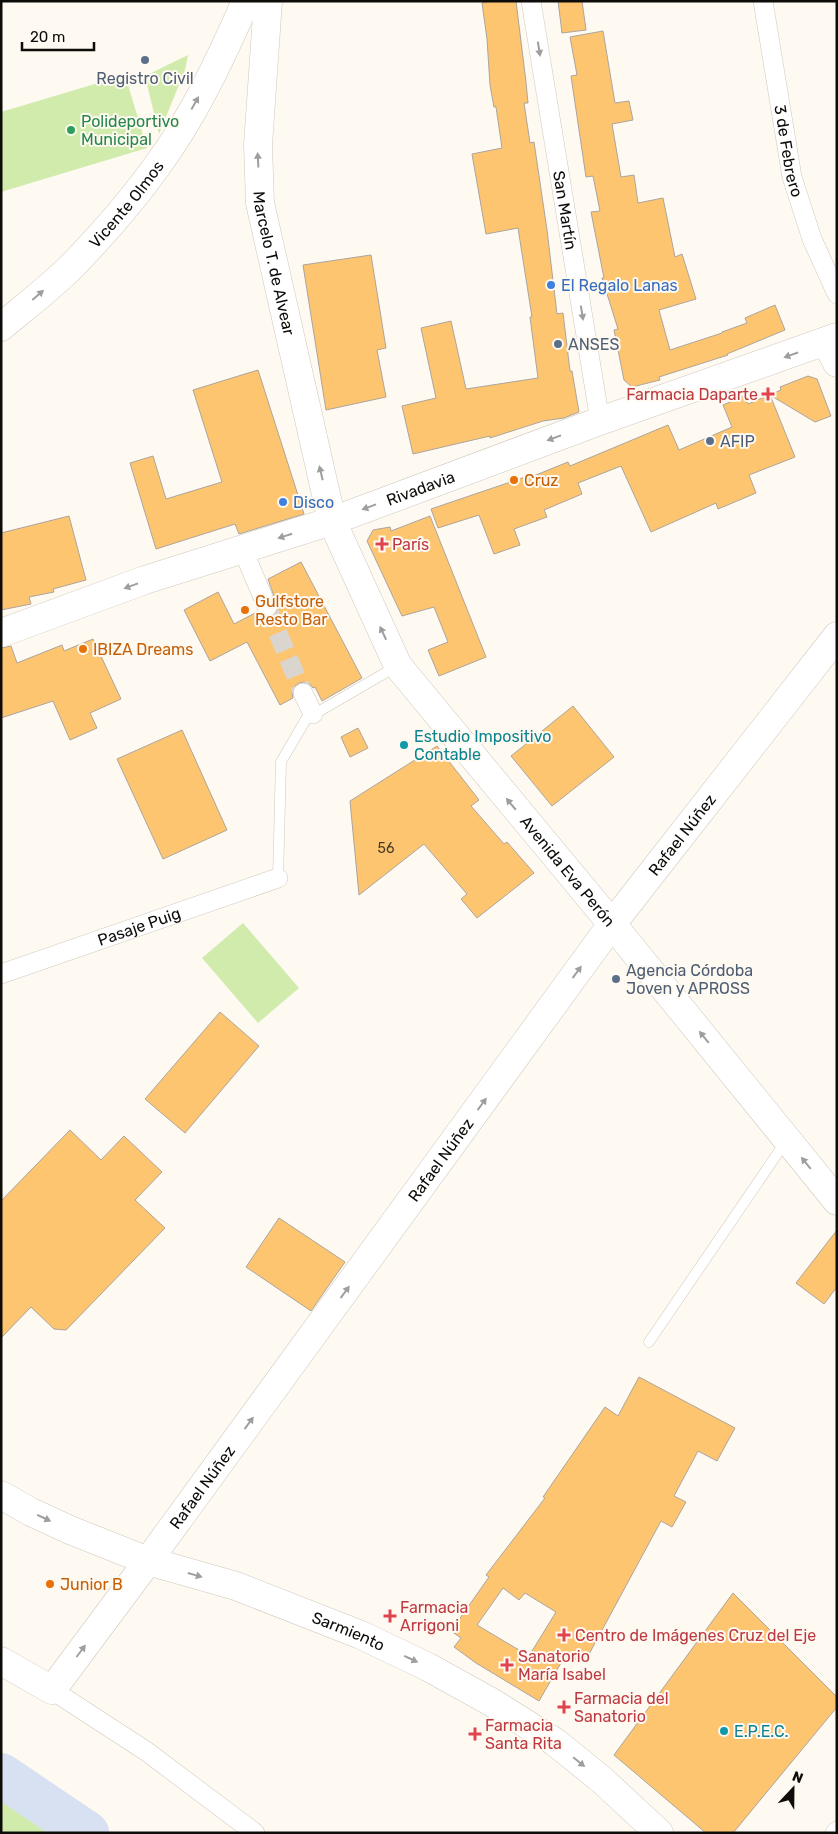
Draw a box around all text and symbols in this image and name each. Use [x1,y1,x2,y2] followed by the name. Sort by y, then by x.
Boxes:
[22,20,95,52] scale bar
[30,28,65,46] text: 20 m
[535,42,543,58] one-way arrow
[139,54,151,66] marker: Registro Civil
[96,69,194,88] place label: Registro Civil
[191,97,200,110] one-way arrow
[770,103,807,200] street label: 3 de Febrero
[81,112,179,149] place label: Polideportivo Municipal
[65,124,77,136] marker: Polideportivo Municipal
[254,152,262,168] one-way arrow
[85,157,168,252] street label: Vicente Olmos
[549,169,581,251] street label: San Martín
[250,191,299,337] street label: Marcelo T. de Alvear
[561,276,678,295] place label: El Regalo Lanas
[545,279,557,291] marker: El Regalo Lanas
[31,290,44,301] one-way arrow
[579,306,587,322] one-way arrow
[568,335,619,354] place label: ANSES
[552,338,564,350] marker: ANSES
[783,351,798,359] one-way arrow
[626,385,758,404] place label: Farmacia Daparte
[762,388,774,400] marker: Farmacia Daparte
[720,432,755,451] place label: AFIP
[547,435,562,442] one-way arrow
[704,435,716,447] marker: AFIP
[317,466,325,481] one-way arrow
[384,467,458,510] street label: Rivadavia
[524,471,559,490] place label: Cruz
[508,474,520,486] marker: Cruz
[293,493,334,512] place label: Disco
[277,496,289,508] marker: Disco
[361,503,376,511] one-way arrow
[278,533,293,540] one-way arrow
[392,535,429,554] place label: París
[376,538,388,550] marker: París
[123,583,138,590] one-way arrow
[255,592,327,629] place label: Gulfstore Resto Bar
[239,604,251,616] marker: Gulfstore Resto Bar
[378,626,386,640] one-way arrow
[93,640,193,659] place label: IBIZA Dreams
[77,643,89,655] marker: IBIZA Dreams
[414,727,551,764] place label: Estudio Impositivo Contable
[398,739,410,751] marker: Estudio Impositivo Contable
[644,790,720,880] street label: Rafael Núñez
[506,798,517,811] one-way arrow
[516,812,619,931] street label: Avenida Eva Perón
[378,840,394,857] house number: 56
[95,904,183,950] street label: Pasaje Puig
[626,961,753,998] place label: Agencia Córdoba Joven y APROSS
[572,966,582,979] one-way arrow
[610,973,622,985] marker: Agencia Córdoba Joven y APROSS
[698,1031,709,1044] one-way arrow
[476,1098,487,1111] one-way arrow
[404,1115,477,1205] street label: Rafael Núñez
[801,1157,812,1170] one-way arrow
[339,1286,350,1299] one-way arrow
[244,1416,254,1430] one-way arrow
[166,1442,239,1533] street label: Rafael Núñez
[37,1514,51,1522] one-way arrow
[187,1571,202,1579] one-way arrow
[60,1575,123,1594] place label: Junior B
[44,1578,56,1590] marker: Junior B
[400,1598,468,1635] place label: Farmacia Arrigoni
[309,1608,388,1655] street label: Sarmiento
[384,1610,396,1622] marker: Farmacia Arrigoni
[575,1626,816,1645] place label: Centro de Imágenes Cruz del Eje
[557,1628,571,1642] marker: Centro de Imágenes Cruz del Eje
[76,1644,86,1658] one-way arrow
[518,1647,606,1684] place label: Sanatorio María Isabel
[404,1655,418,1663] one-way arrow
[500,1658,514,1672] marker: Sanatorio María Isabel
[574,1689,669,1726] place label: Farmacia del Sanatorio
[558,1701,570,1713] marker: Farmacia del Sanatorio
[485,1716,562,1753] place label: Farmacia Santa Rita
[734,1722,789,1741] place label: E.P.E.C.
[718,1725,730,1737] marker: E.P.E.C.
[469,1728,481,1740] marker: Farmacia Santa Rita
[572,1756,585,1767] one-way arrow
[768,1764,818,1814] north arrow
[790,1768,806,1787] text: N

